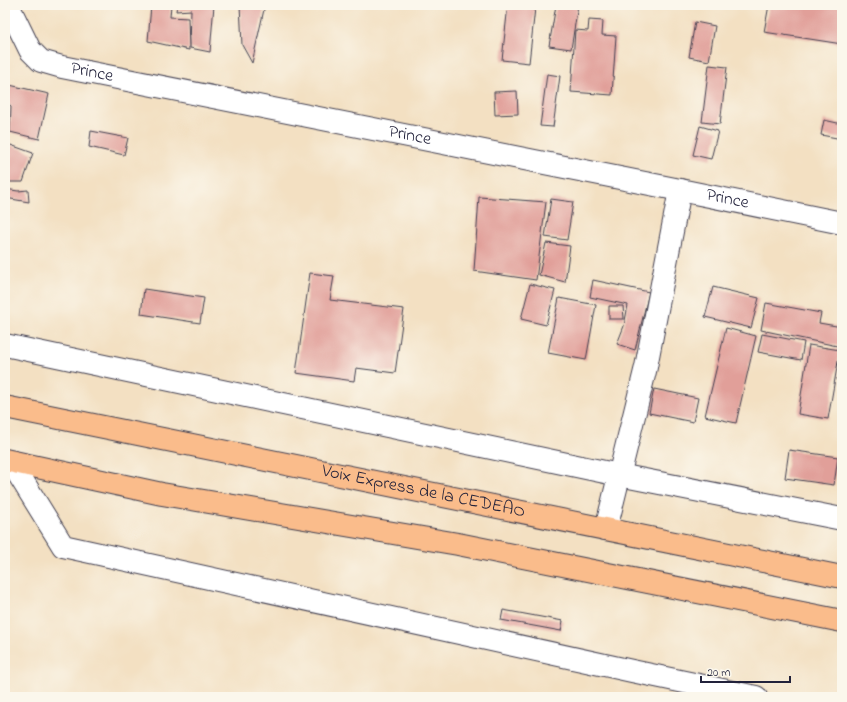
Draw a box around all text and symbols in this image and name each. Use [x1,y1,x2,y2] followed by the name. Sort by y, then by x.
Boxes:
[68,56,117,90] street label: Prince
[386,119,434,153] street label: Prince
[704,183,752,217] street label: Prince
[319,458,527,525] street label: Voix Express de la CEDEAO
[701,658,790,684] scale bar
[707,664,730,682] text: 20 m

